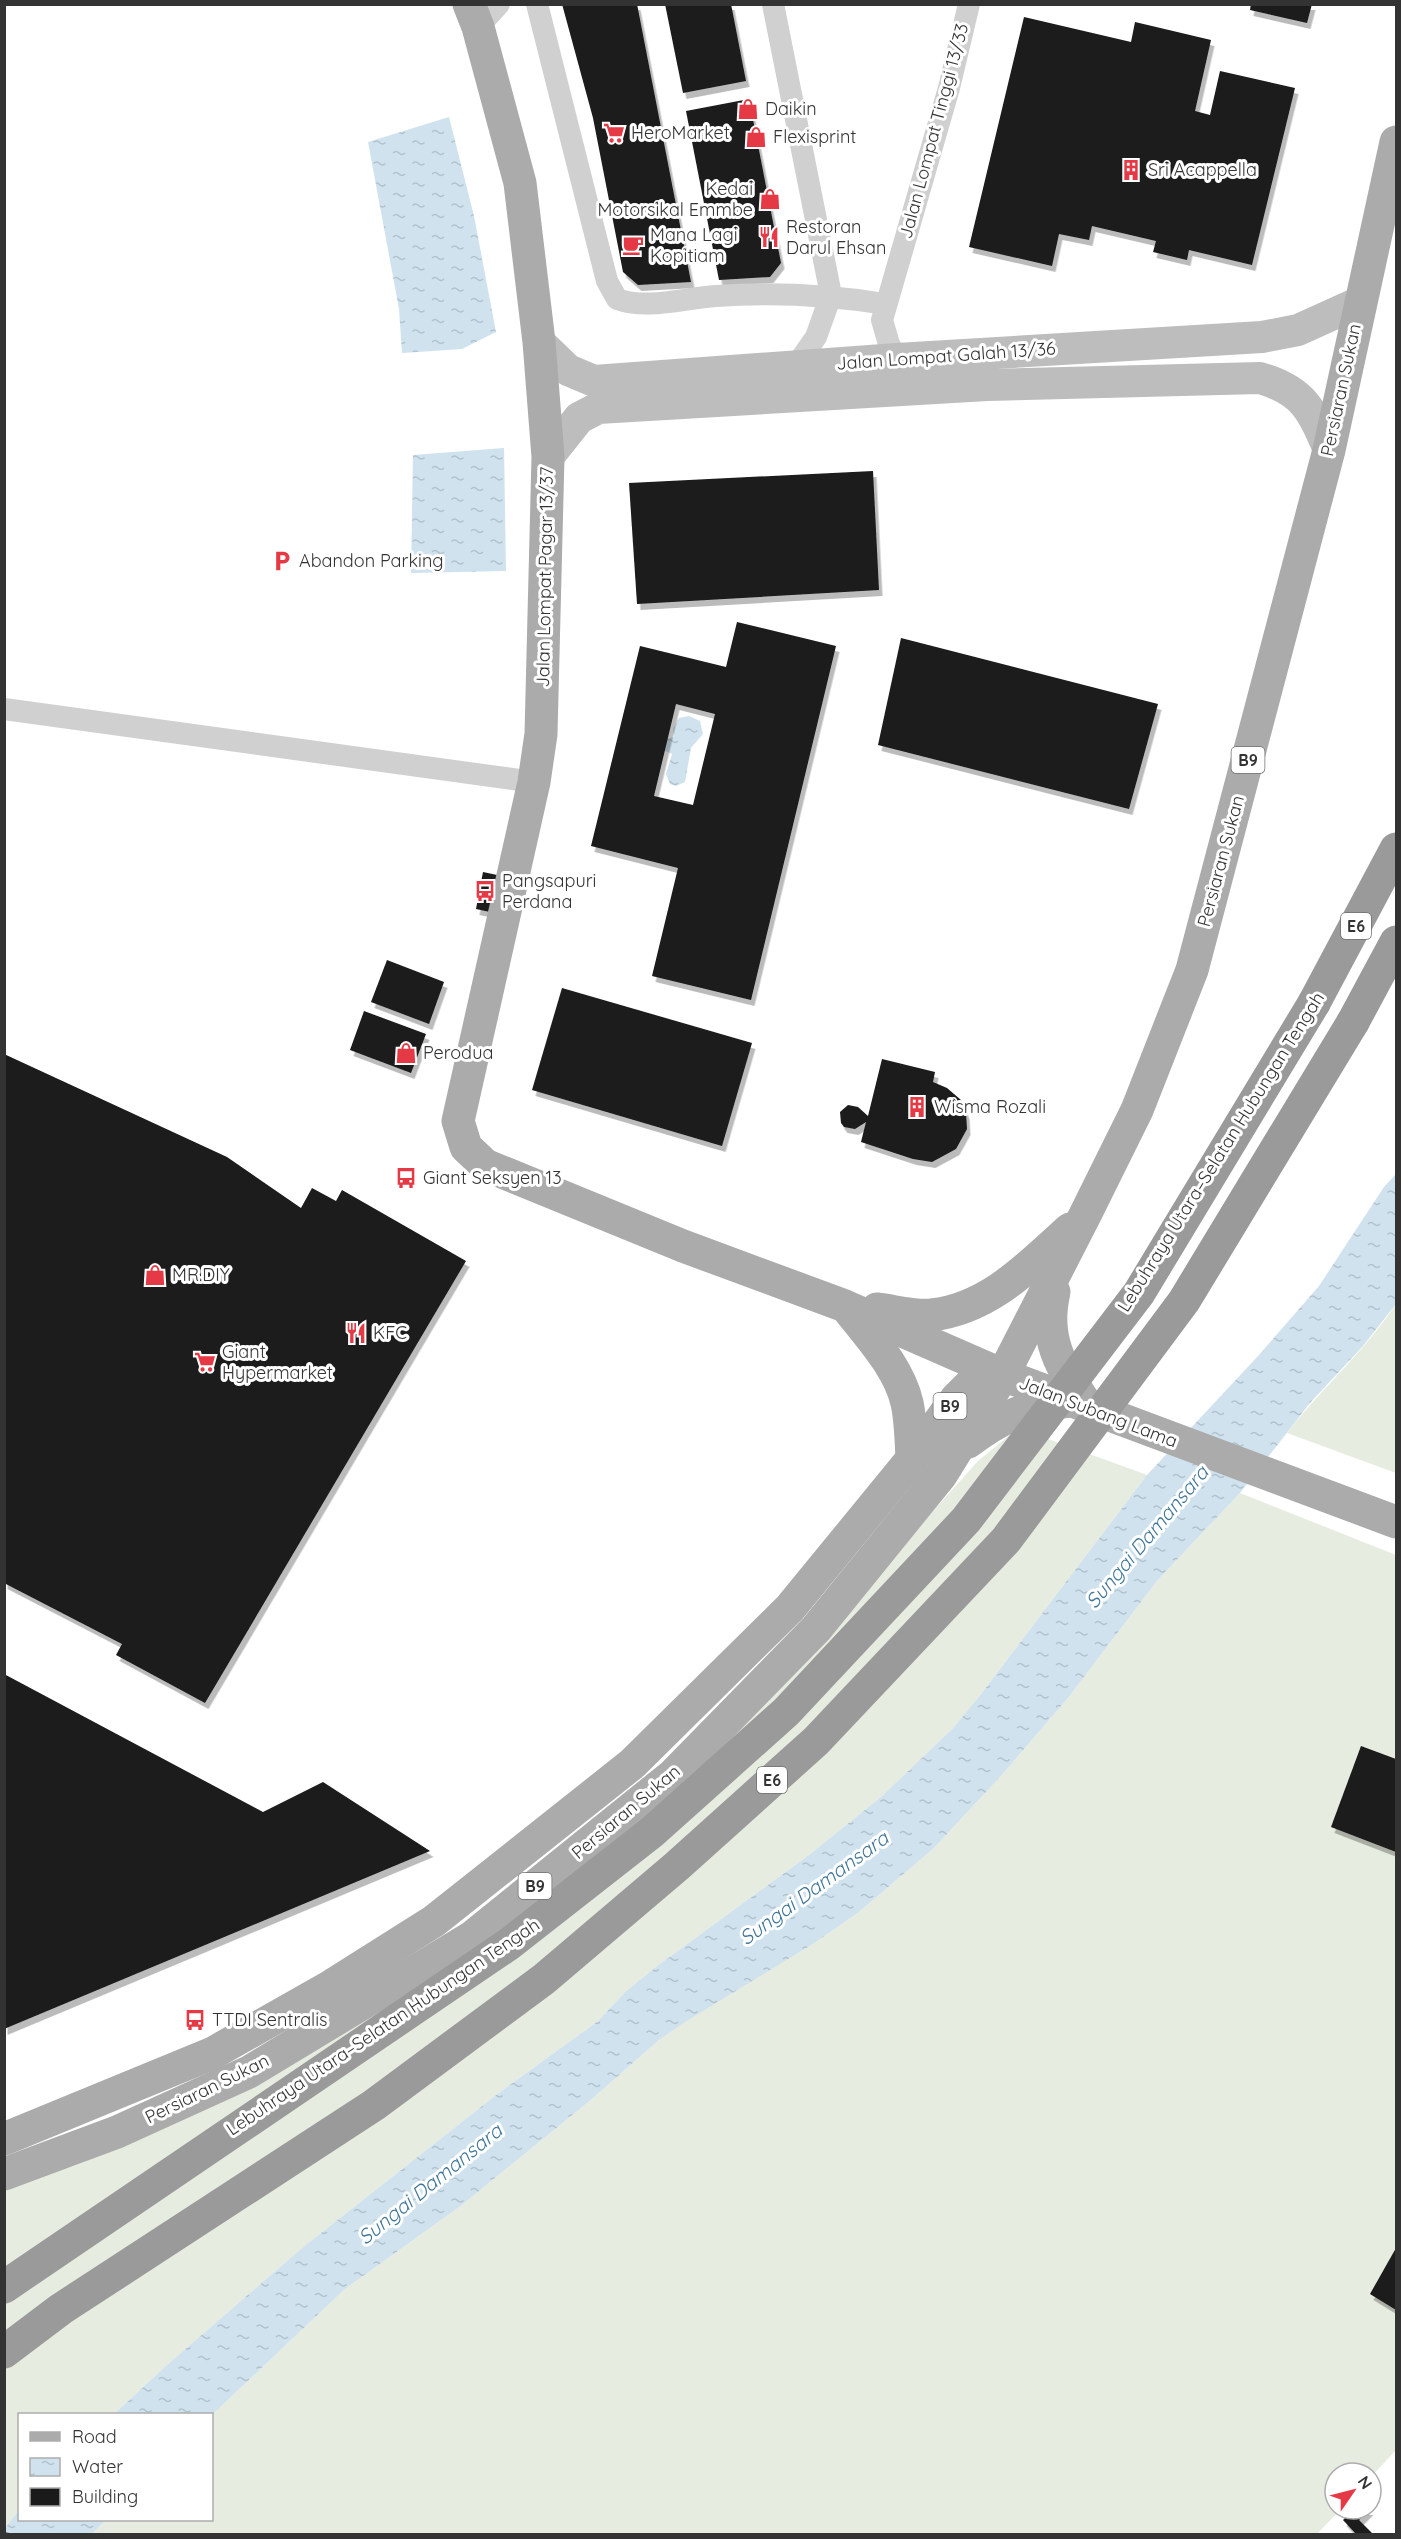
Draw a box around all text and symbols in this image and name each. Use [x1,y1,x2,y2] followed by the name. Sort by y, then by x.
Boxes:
[894,21,973,241] street label: Jalan Lompat Tinggi 13/33
[736,97,760,121] shop icon: Daikin
[765,97,817,120] place label: Daikin
[602,121,626,145] supermarket icon: HeroMarket
[631,121,730,144] place label: HeroMarket
[744,125,768,149] shop icon: Flexisprint
[773,125,856,148] place label: Flexisprint
[1119,158,1143,182] building icon: Sri Acappella
[1148,158,1257,181] place label: Sri Acappella
[597,177,753,221] place label: Kedai Motorsikal Emmbe
[758,187,782,211] shop icon: Kedai Motorsikal Emmbe
[786,215,886,259] place label: Restoran Darul Ehsan
[650,223,738,267] place label: Mana Lagi Kopitiam
[757,225,781,249] restaurant icon: Restoran Darul Ehsan
[621,233,645,257] cafe icon: Mana Lagi Kopitiam
[1315,321,1366,458] street label: Persiaran Sukan
[836,336,1057,375] street label: Jalan Lompat Galah 13/36
[531,466,558,688] street label: Jalan Lompat Pagar 13/37
[270,549,294,573] parking icon: Abandon Parking
[299,549,444,572] place label: Abandon Parking
[1232,747,1264,773] road number: B9
[1192,793,1249,929] street label: Persiaran Sukan
[502,869,596,913] place label: Pangsapuri Perdana
[473,879,497,903] bus stop icon: Pangsapuri Perdana
[1341,913,1371,939] road number: E6
[1112,988,1329,1316] street label: Lebuhraya Utara–Selatan Hubungan Tengah
[394,1041,418,1065] shop icon: Perodua
[423,1041,493,1064] place label: Perodua
[905,1095,929,1119] building icon: Wisma Rozali
[934,1095,1046,1118] place label: Wisma Rozali
[394,1166,418,1190] bus stop icon: Giant Seksyen 13
[423,1166,562,1189] place label: Giant Seksyen 13
[143,1263,167,1287] shop icon: MR.DIY
[172,1263,230,1286] place label: MR.DIY
[344,1321,368,1345] restaurant icon: KFC
[373,1321,407,1344] place label: KFC
[222,1340,333,1384] place label: Giant Hypermarket
[193,1350,217,1374] supermarket icon: Giant Hypermarket
[1016,1371,1181,1452] street label: Jalan Subang Lama
[934,1393,966,1419] road number: B9
[1080,1459,1215,1613] water label: Sungai Damansara
[567,1759,685,1864] street label: Persiaran Sukan
[757,1767,787,1793] road number: E6
[734,1824,895,1950] water label: Sungai Damansara
[518,1873,552,1899] road number: B9
[222,1913,544,2140] street label: Lebuhraya Utara–Selatan Hubungan Tengah
[183,2008,207,2032] bus stop icon: TTDI Sentralis
[212,2008,328,2031] place label: TTDI Sentralis
[141,2049,273,2128] street label: Persiaran Sukan
[353,2117,508,2249] water label: Sungai Damansara
[18,2413,213,2521] legend
[72,2425,117,2448] text: Road
[72,2455,123,2478] text: Water
[1323,2461,1383,2521] north arrow
[1354,2472,1377,2493] text: N
[72,2485,138,2508] text: Building

